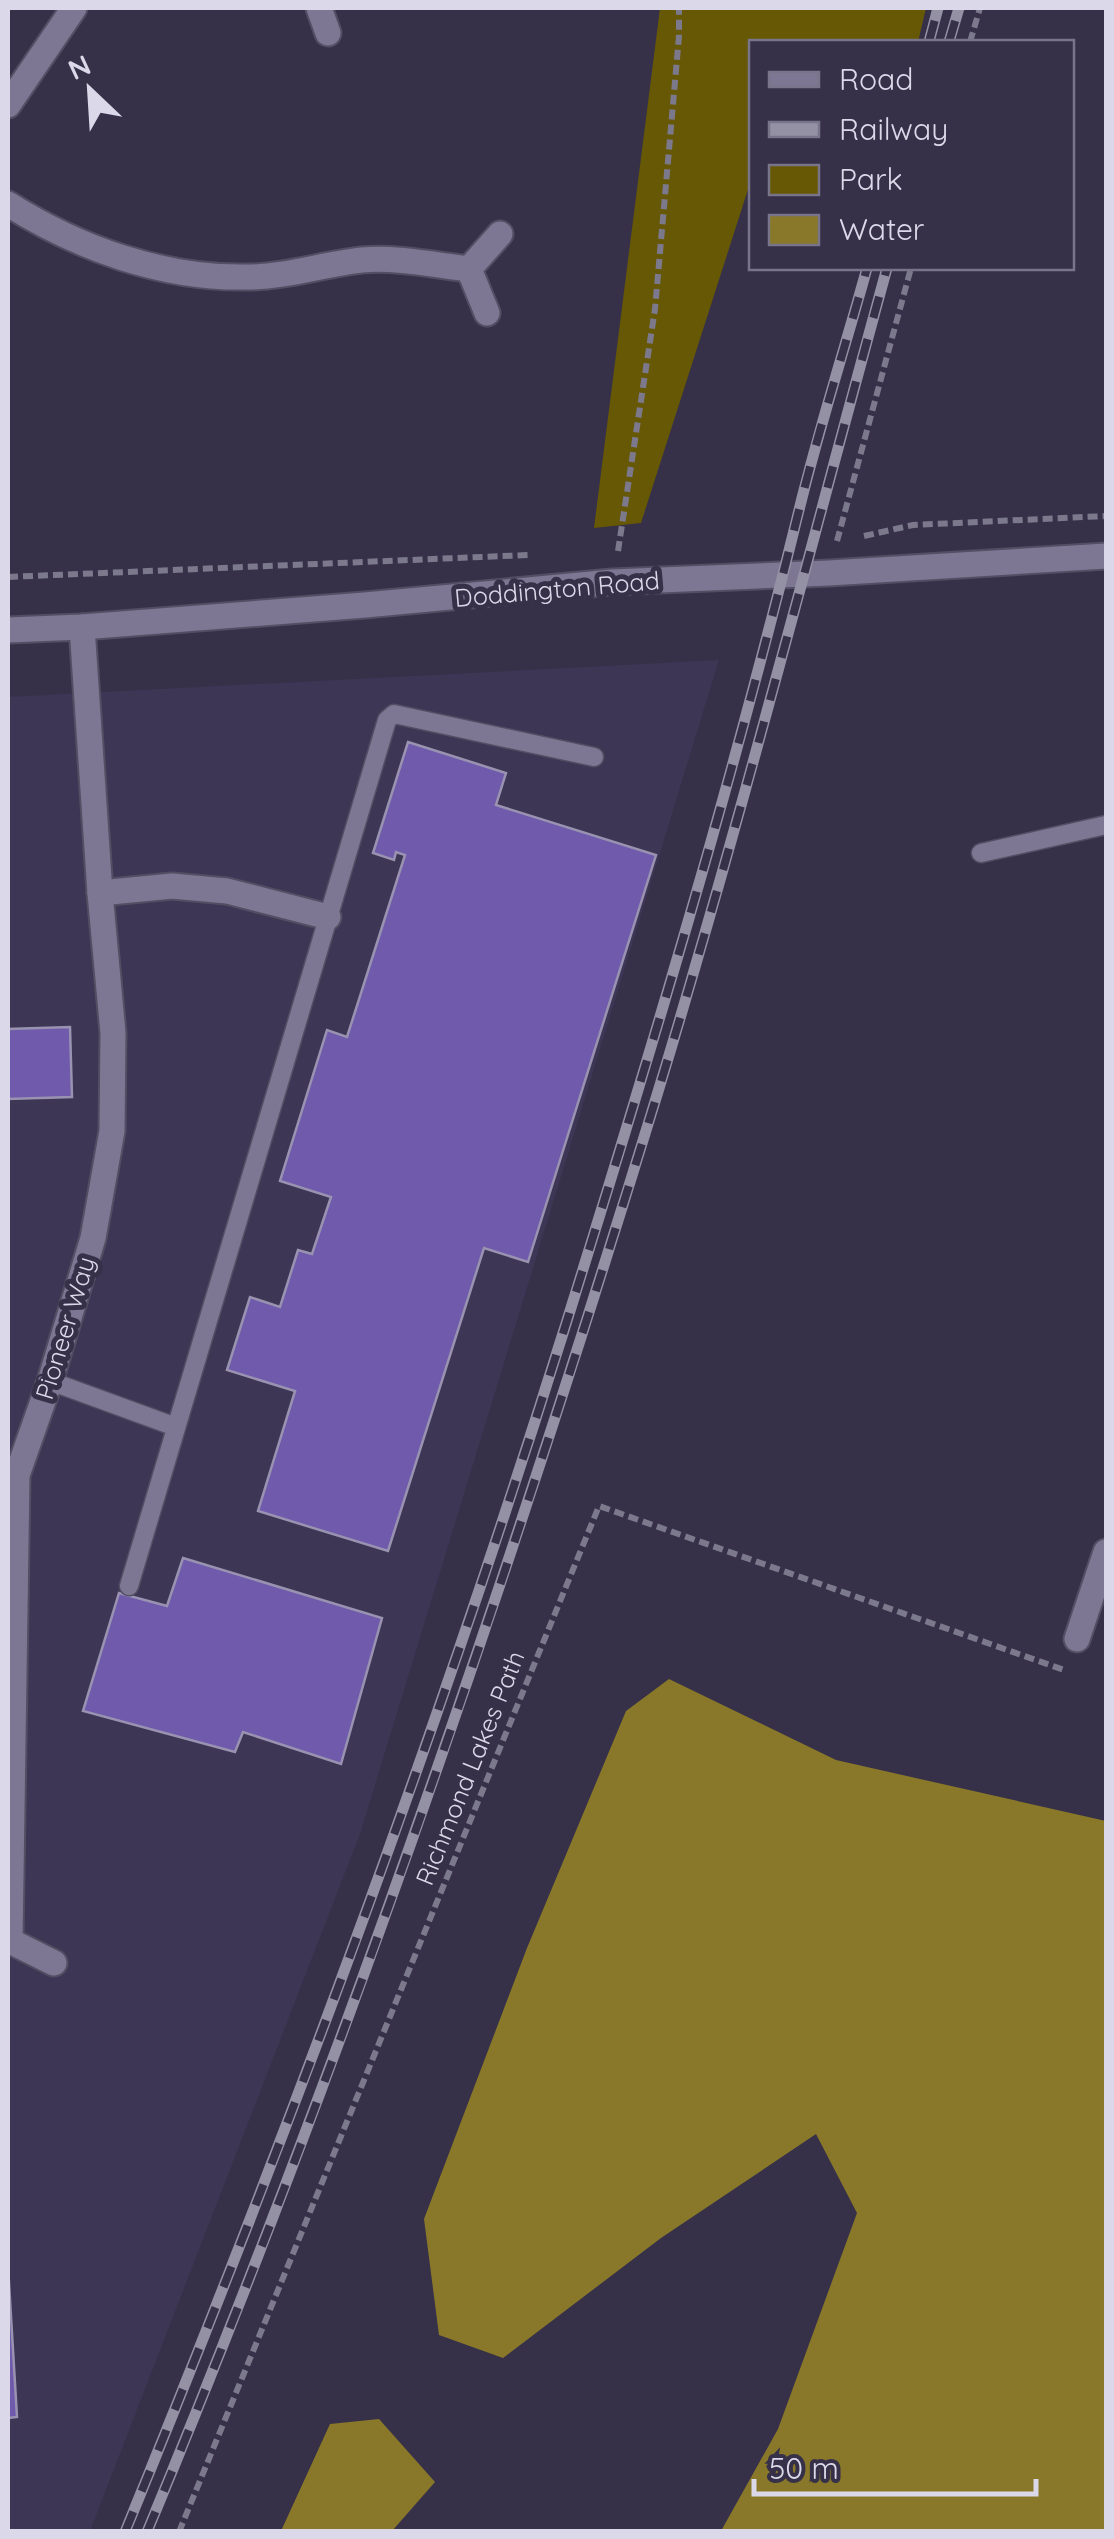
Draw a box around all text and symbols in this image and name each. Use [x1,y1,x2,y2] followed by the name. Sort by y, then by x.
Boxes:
[40,40,140,140] north arrow
[749,40,1074,270] legend
[62,47,96,87] text: N
[839,60,913,98] text: Road
[839,110,948,148] text: Railway
[839,160,903,198] text: Park
[839,210,925,248] text: Water
[453,564,661,613] street label: Doddington Road
[28,1253,101,1403] street label: Pioneer Way
[408,1646,531,1890] street label: Richmond Lakes Path
[754,2434,1036,2496] scale bar
[769,2449,839,2487] text: 50 m

